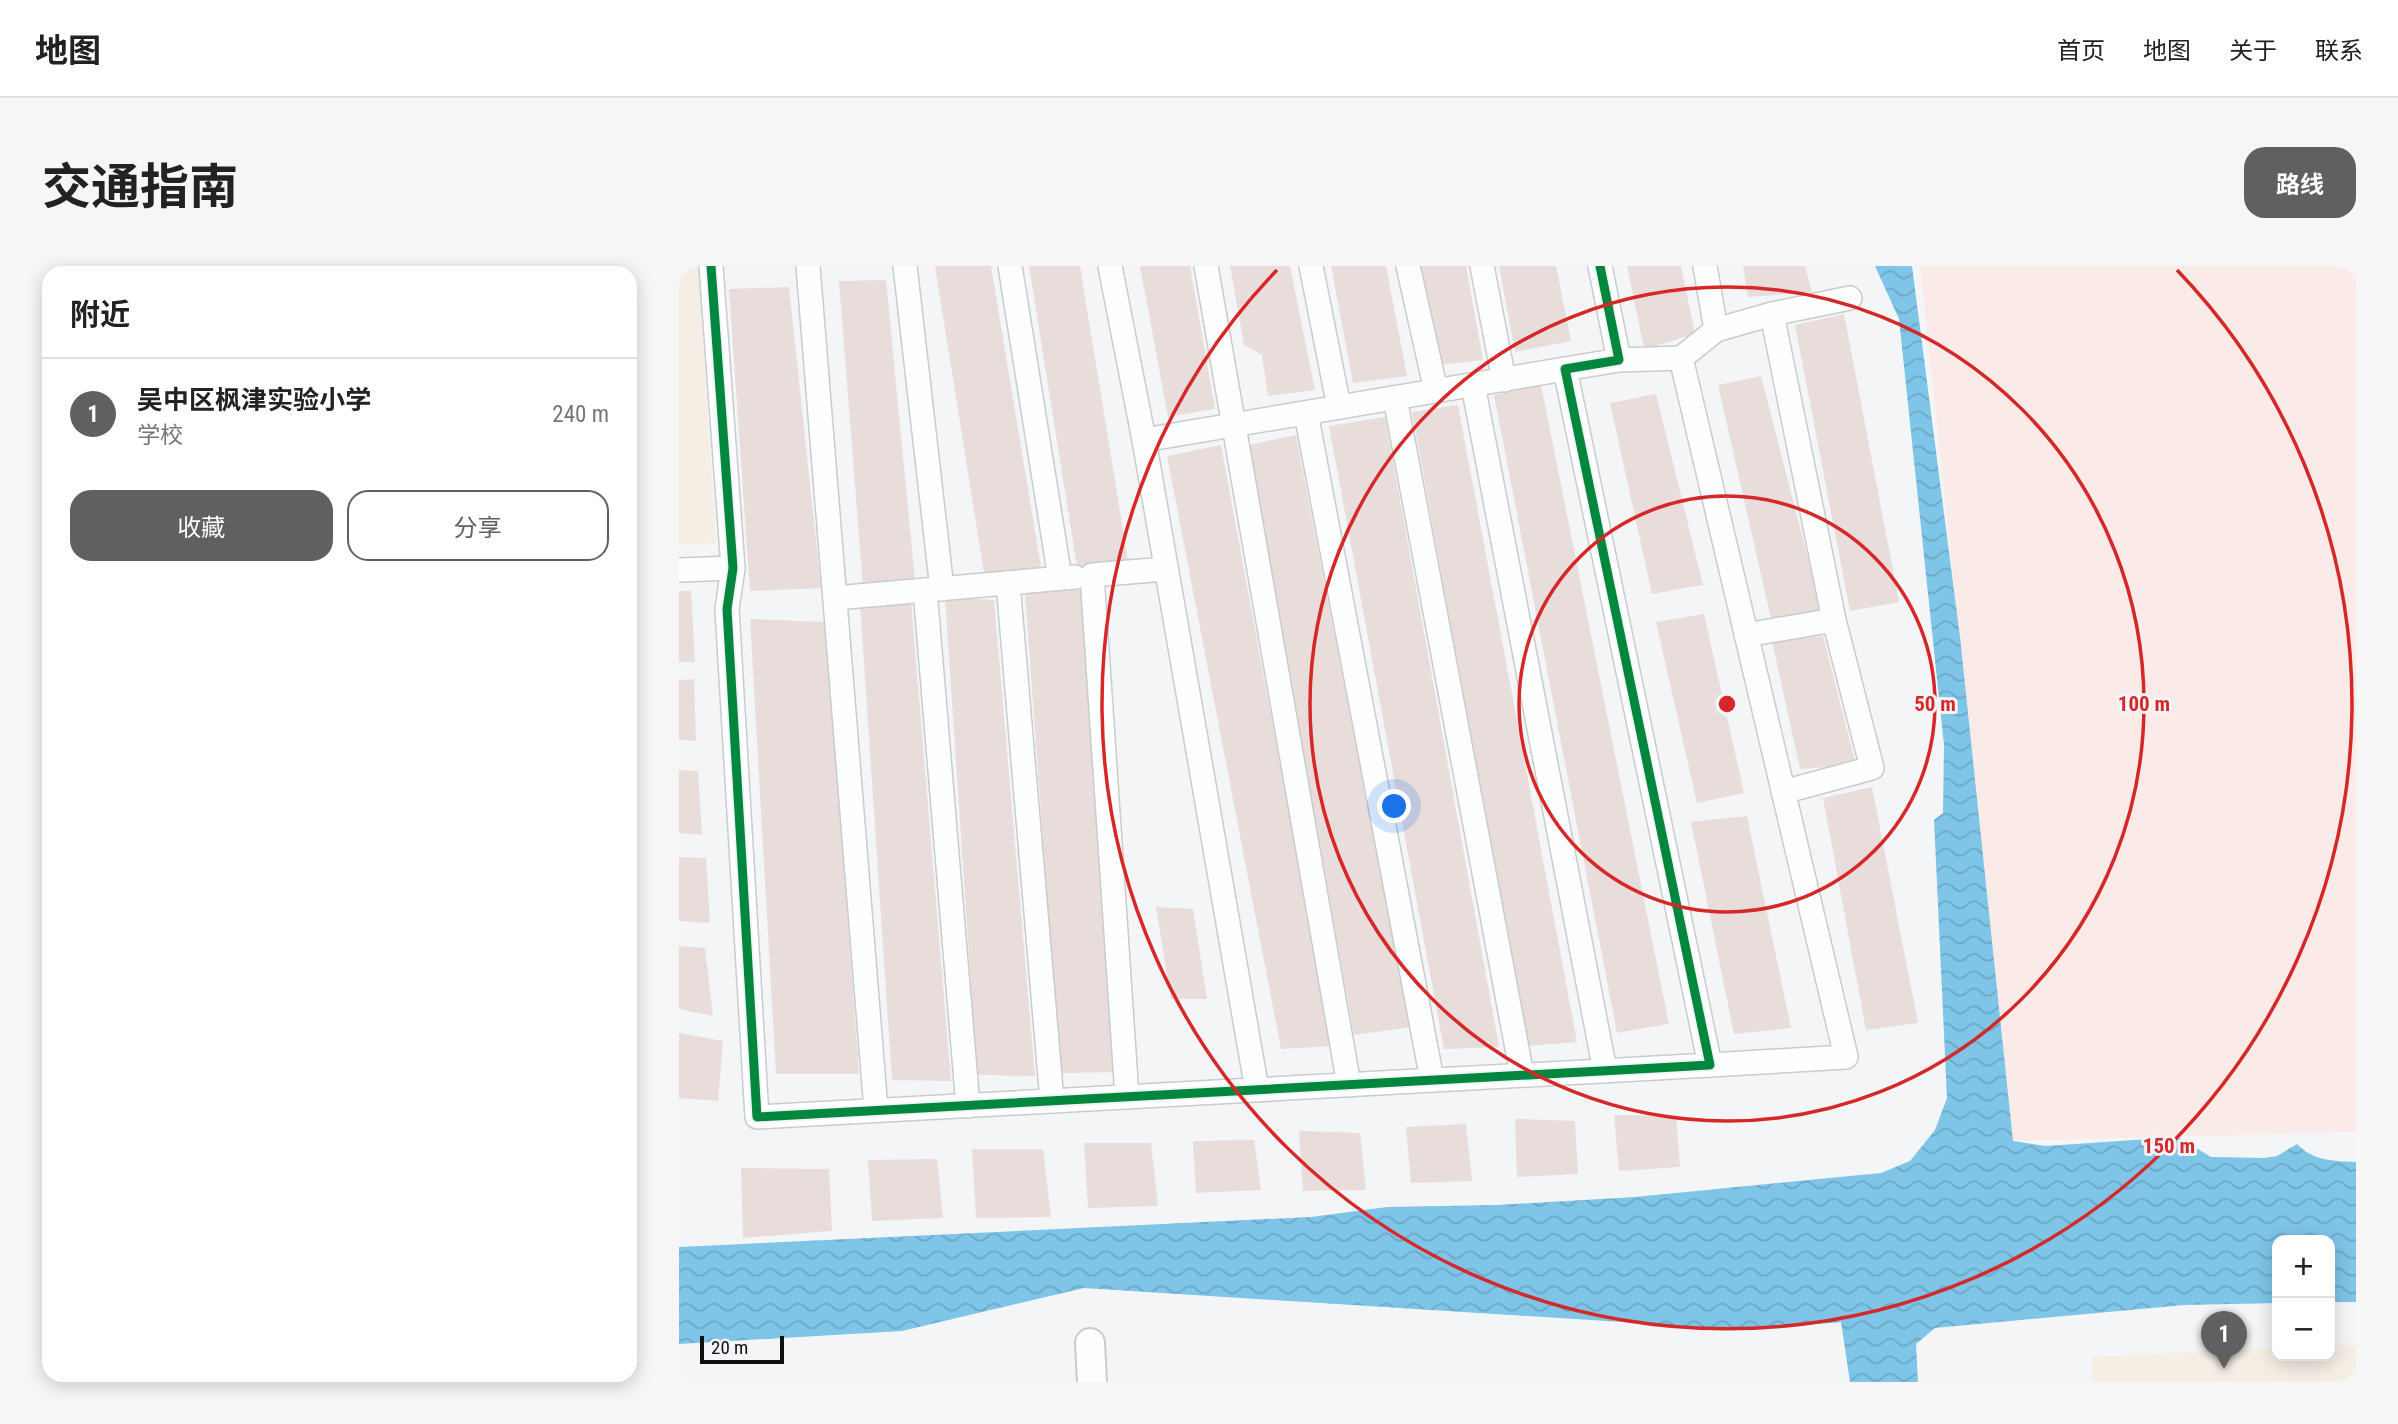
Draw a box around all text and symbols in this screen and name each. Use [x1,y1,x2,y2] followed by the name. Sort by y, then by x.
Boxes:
[35,31,101,70] text: 地图
[2057,37,2105,65] text: 首页
[2143,37,2191,65] text: 地图
[2229,37,2277,65] text: 关于
[2315,37,2363,65] text: 联系
[2244,147,2356,218] button: 路线
[42,159,238,216] text: 交通指南
[70,297,130,332] text: 附近
[137,385,371,415] text: 吴中区枫津实验小学
[87,401,99,428] text: 1
[552,401,609,428] text: 240 m
[137,422,183,449] text: 学校
[70,490,333,561] button: 收藏
[347,490,609,561] button: 分享
[1715,692,1739,716] centre of rings
[1914,692,1956,716] text: 50 m
[2118,692,2170,716] text: 100 m
[1377,789,1411,823] your location
[2143,1134,2195,1158] text: 150 m
[2272,1235,2335,1361] map controls
[2272,1235,2335,1298] button: +
[2272,1298,2335,1361] button: −
[2201,1311,2247,1369] pin: 1
[700,1333,784,1365] scale bar
[711,1336,748,1359] text: 20 m

